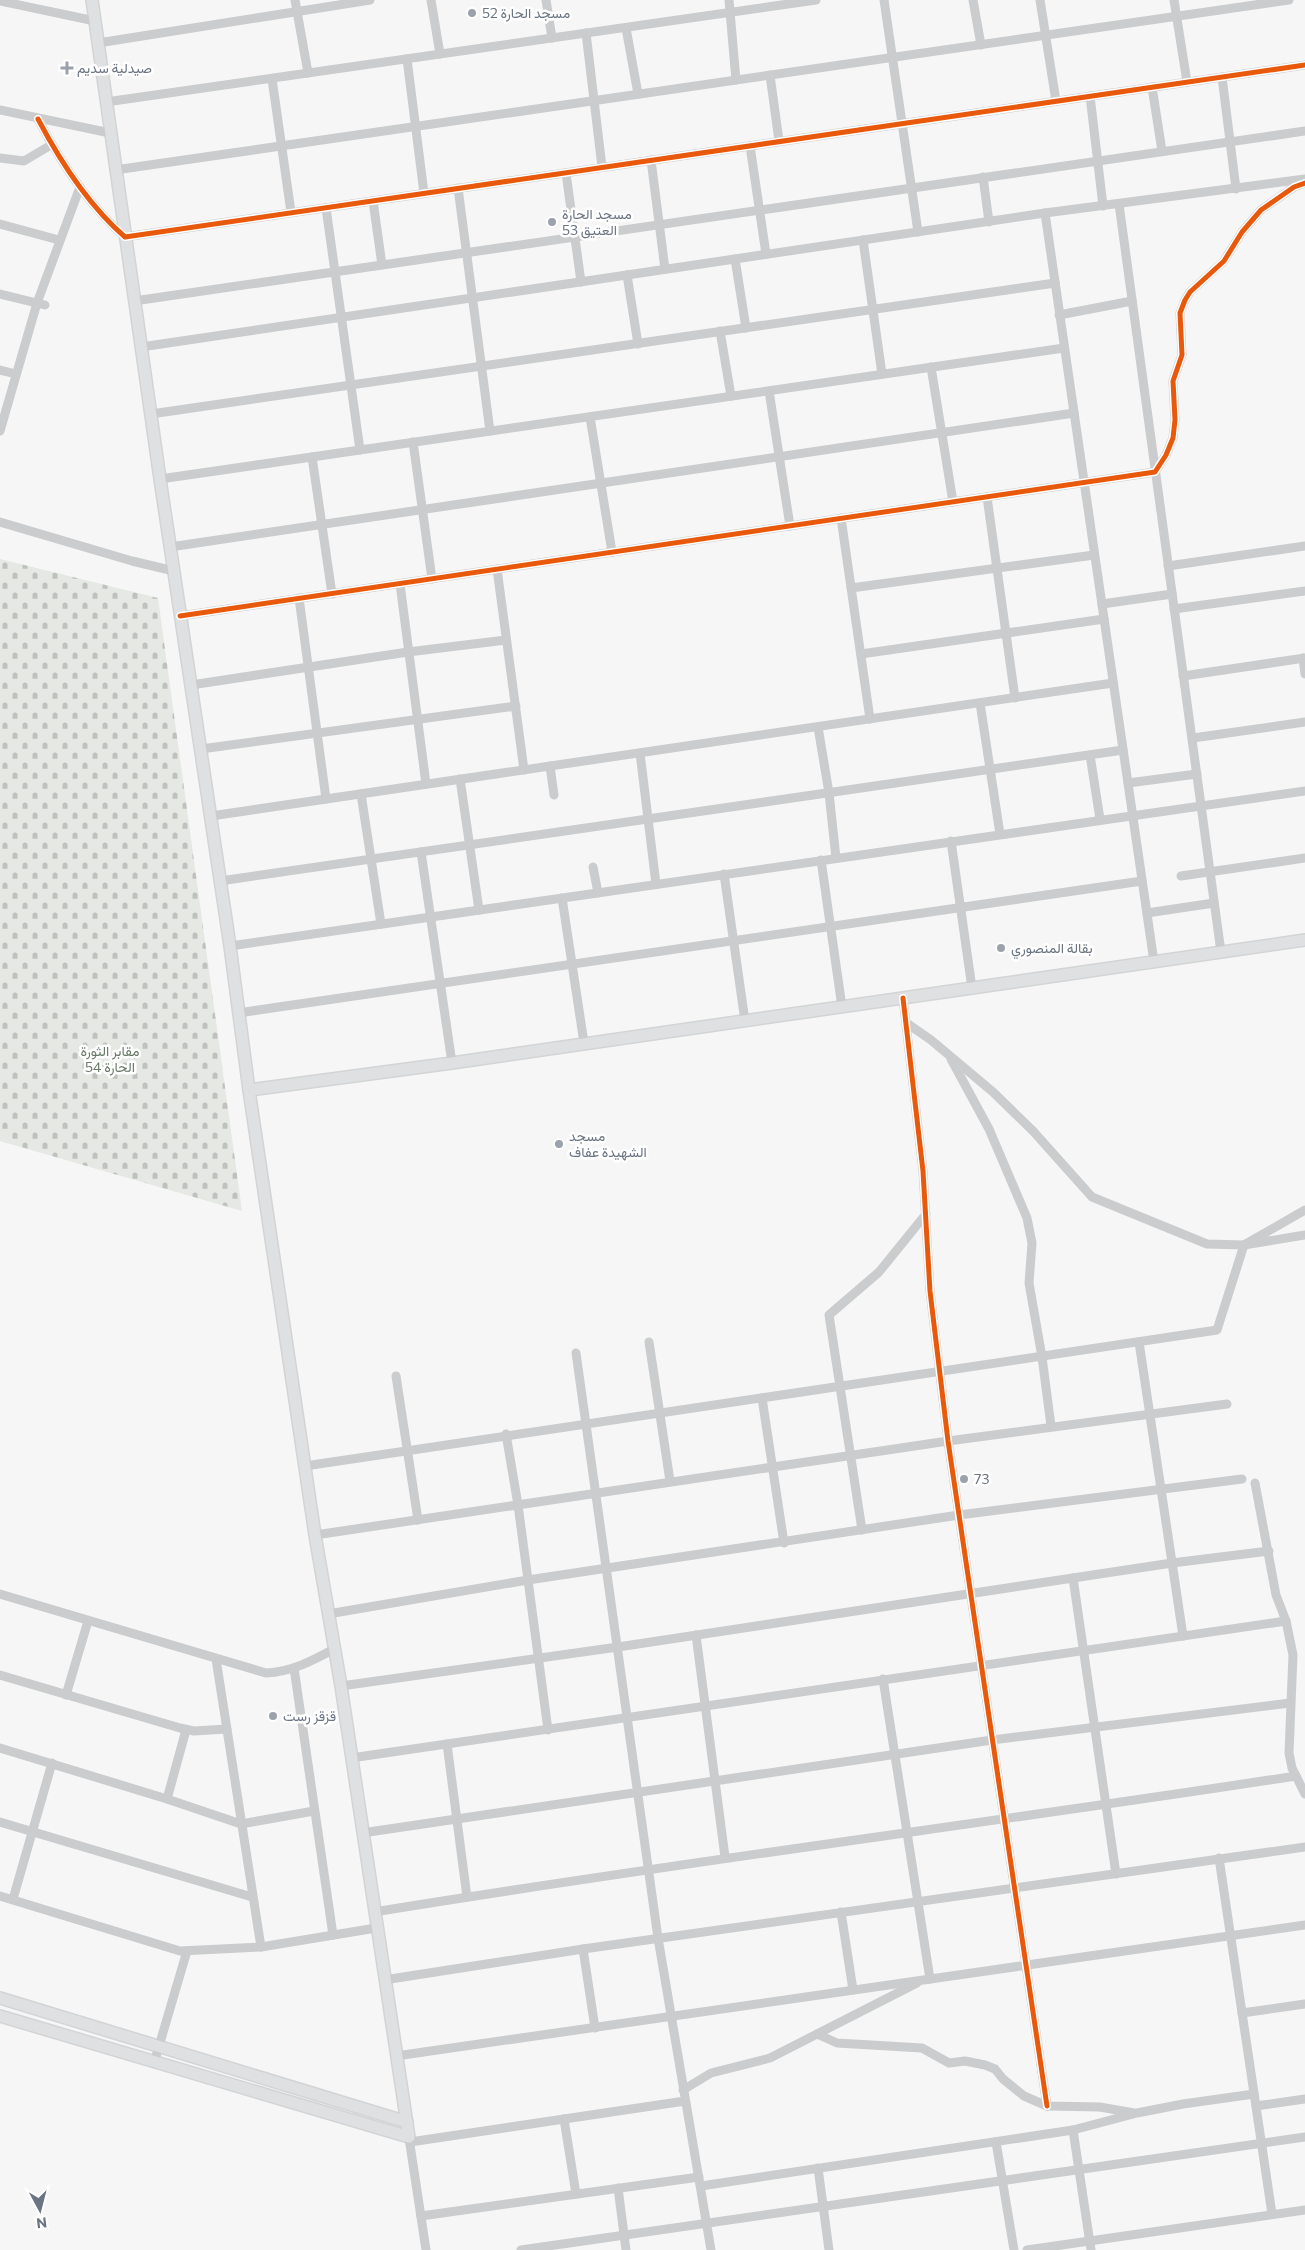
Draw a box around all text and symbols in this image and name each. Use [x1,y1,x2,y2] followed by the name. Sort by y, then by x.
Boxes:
[482,4,570,22] place label: مسجد الحارة 52
[466,7,478,19] marker: مسجد الحارة 52
[77,59,152,77] place label: صيدلية سديم
[61,62,73,74] marker: صيدلية سديم
[562,205,632,239] place label: مسجد الحارة 53 العتيق
[546,216,558,228] marker: مسجد الحارة 53 العتيق
[1011,939,1093,960] place label: بقالة المنصوري
[995,942,1007,954] marker: بقالة المنصوري
[80,1042,140,1076] park label: مقابر الثورة الحارة 54
[569,1127,647,1161] place label: مسجد الشهيدة عفاف
[553,1138,565,1150] marker: مسجد الشهيدة عفاف
[974,1470,989,1487] place label: 73
[958,1473,970,1485] marker: 73
[283,1707,336,1725] place label: قزقز رست
[267,1710,279,1722] marker: قزقز رست
[15,2185,65,2235] north arrow
[35,2214,48,2232] text: N

